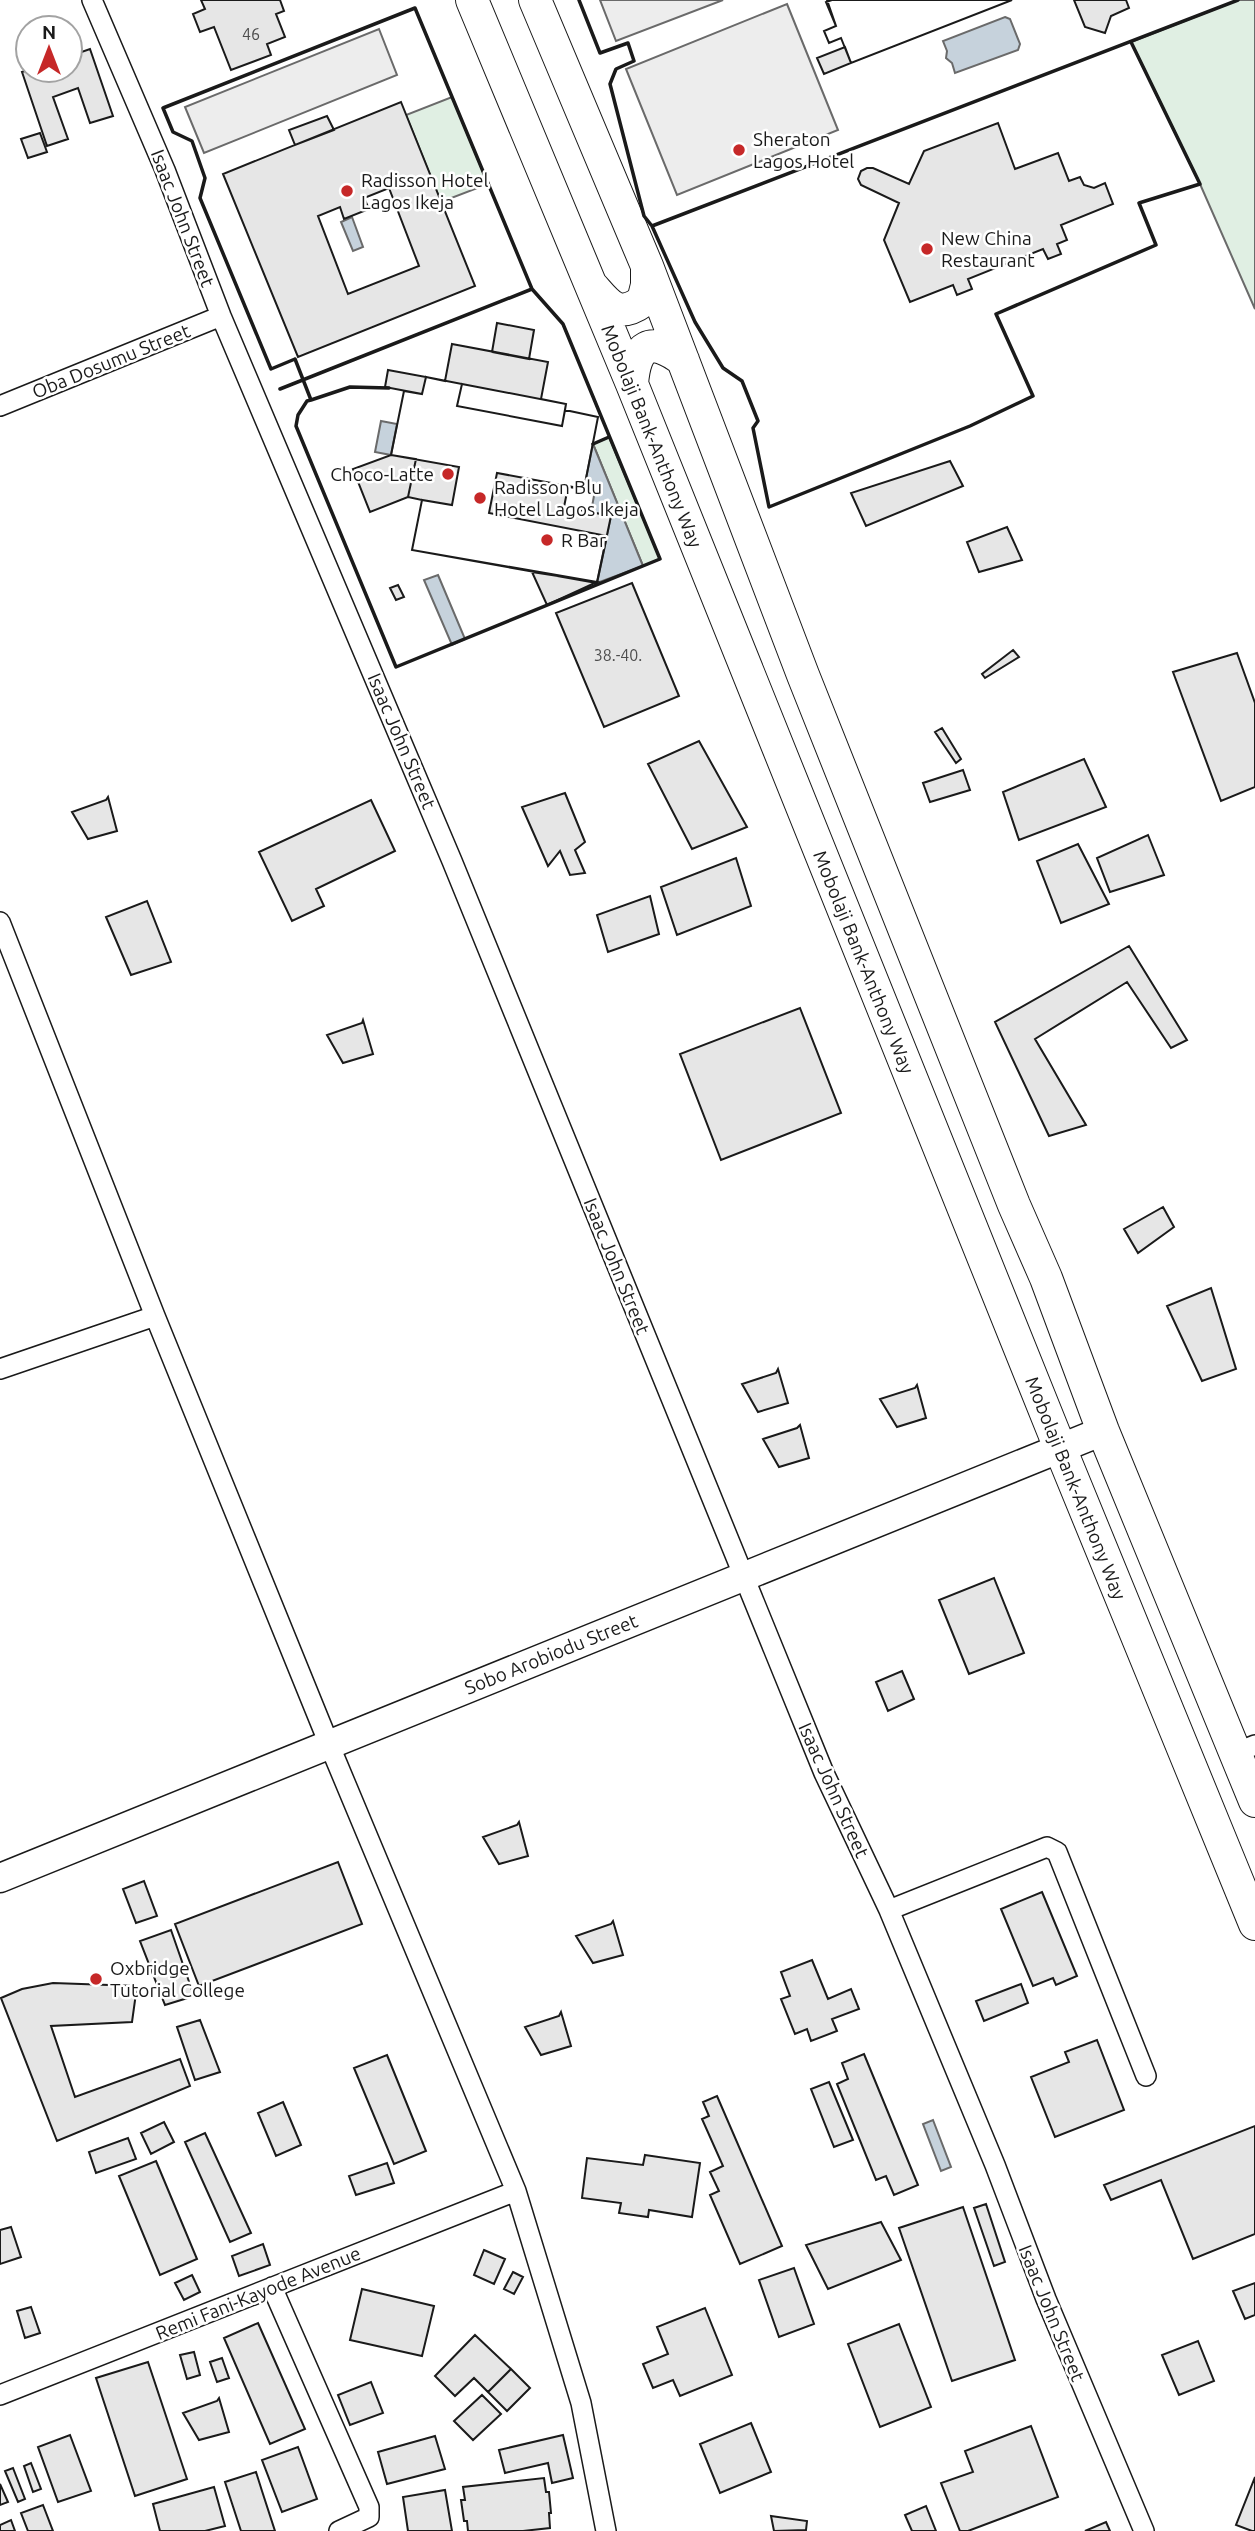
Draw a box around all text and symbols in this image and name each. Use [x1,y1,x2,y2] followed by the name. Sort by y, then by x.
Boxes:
[14,14,84,84] north arrow
[42,21,56,43] text: N
[242,25,260,43] house number: 46
[753,128,854,172] place label: Sheraton Lagos Hotel
[731,142,747,158] marker: Sheraton Lagos Hotel
[147,146,220,290] street label: Isaac John Street
[361,169,488,213] place label: Radisson Hotel Lagos Ikeja
[339,183,355,199] marker: Radisson Hotel Lagos Ikeja
[941,227,1035,271] place label: New China Restaurant
[919,241,935,257] marker: New China Restaurant
[29,319,194,403] street label: Oba Dosumu Street
[597,321,707,551] street label: Mobolaji Bank-Anthony Way
[330,463,434,485] place label: Choco-Latte
[440,466,456,482] marker: Choco-Latte
[494,476,639,520] place label: Radisson Blu Hotel Lagos Ikeja
[472,490,488,506] marker: Radisson Blu Hotel Lagos Ikeja
[561,529,606,551] place label: R Bar
[539,532,555,548] marker: R Bar
[594,646,642,664] house number: 38.-40.
[363,670,441,813] street label: Isaac John Street
[809,847,919,1077] street label: Mobolaji Bank-Anthony Way
[580,1194,655,1338] street label: Isaac John Street
[1021,1373,1131,1603] street label: Mobolaji Bank-Anthony Way
[461,1609,641,1699] street label: Sobo Arobiodu Street
[794,1719,874,1861] street label: Isaac John Street
[110,1957,245,2001] place label: Oxbridge Tutorial College
[88,1971,104,1987] marker: Oxbridge Tutorial College
[1015,2241,1090,2385] street label: Isaac John Street
[152,2242,364,2344] street label: Remi Fani-Kayode Avenue

